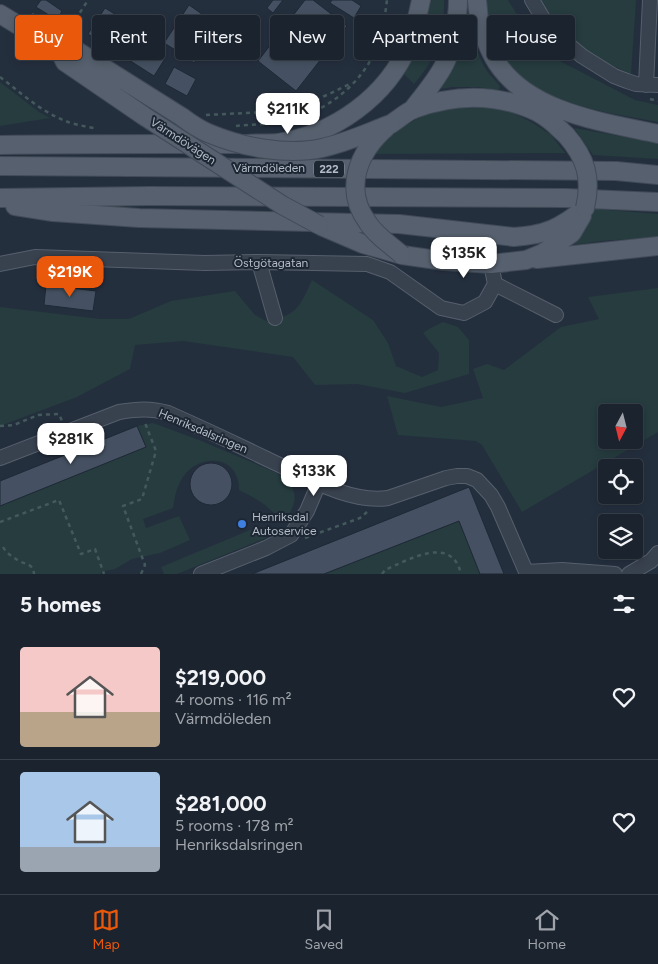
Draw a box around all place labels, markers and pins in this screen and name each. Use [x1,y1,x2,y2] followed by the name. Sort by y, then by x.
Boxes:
[253,92,323,135] pin: $211K
[429,236,499,279] pin: $135K
[35,256,105,298] pin: $219K
[36,422,106,465] pin: $281K
[279,454,349,497] pin: $133K
[252,510,317,538] place label: Henriksdal Autoservice
[236,518,248,530] marker: Henriksdal Autoservice

